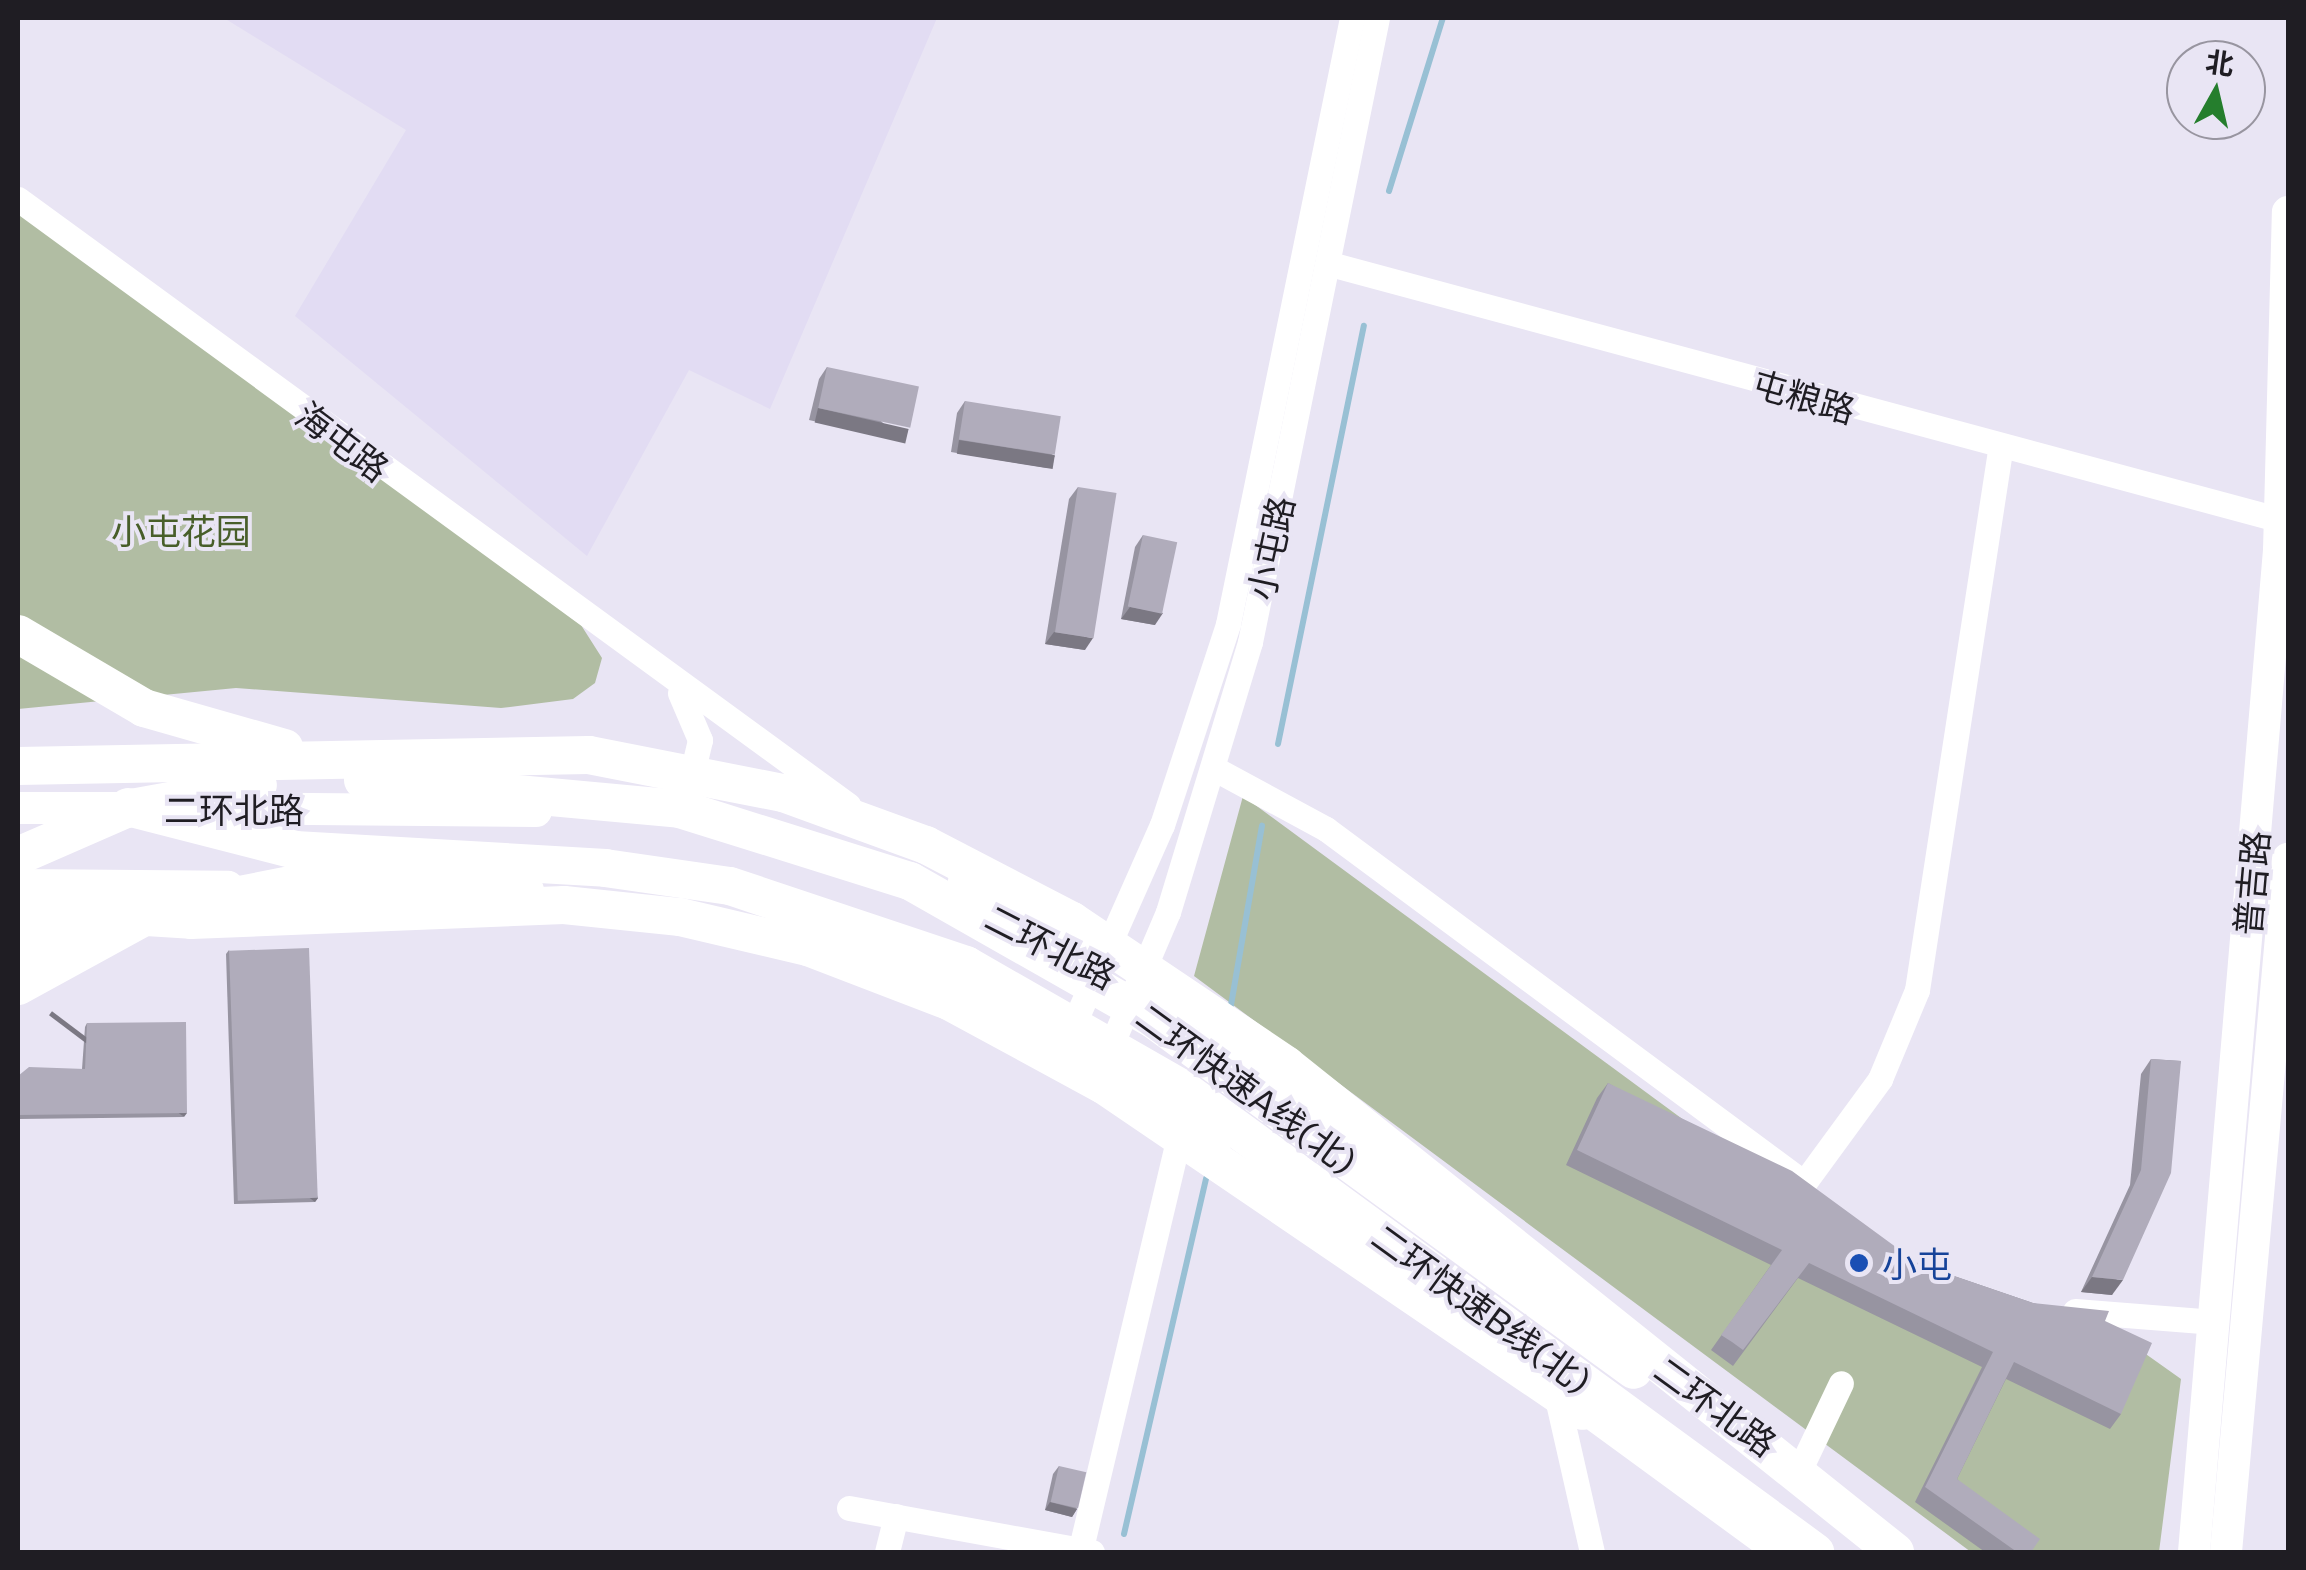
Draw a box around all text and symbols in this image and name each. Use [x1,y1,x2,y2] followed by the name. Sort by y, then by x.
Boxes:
[2166,40,2266,140] north arrow
[2204,43,2236,81] text: 北
[1748,361,1860,431] street label: 屯粮路
[288,393,398,489] street label: 海屯路
[1239,492,1301,604] street label: 小屯路
[111,509,251,551] park label: 小屯花园
[164,788,304,830] street label: 二环北路
[2226,829,2276,937] street label: 普吉路
[979,896,1123,996] street label: 二环北路
[1129,994,1365,1182] street label: 二环快速A线(北)
[1365,1215,1599,1401] street label: 二环快速B线(北)
[1882,1242,1952,1284] place label: 小屯
[1846,1250,1872,1276] marker: 小屯
[1647,1348,1785,1464] street label: 二环北路

